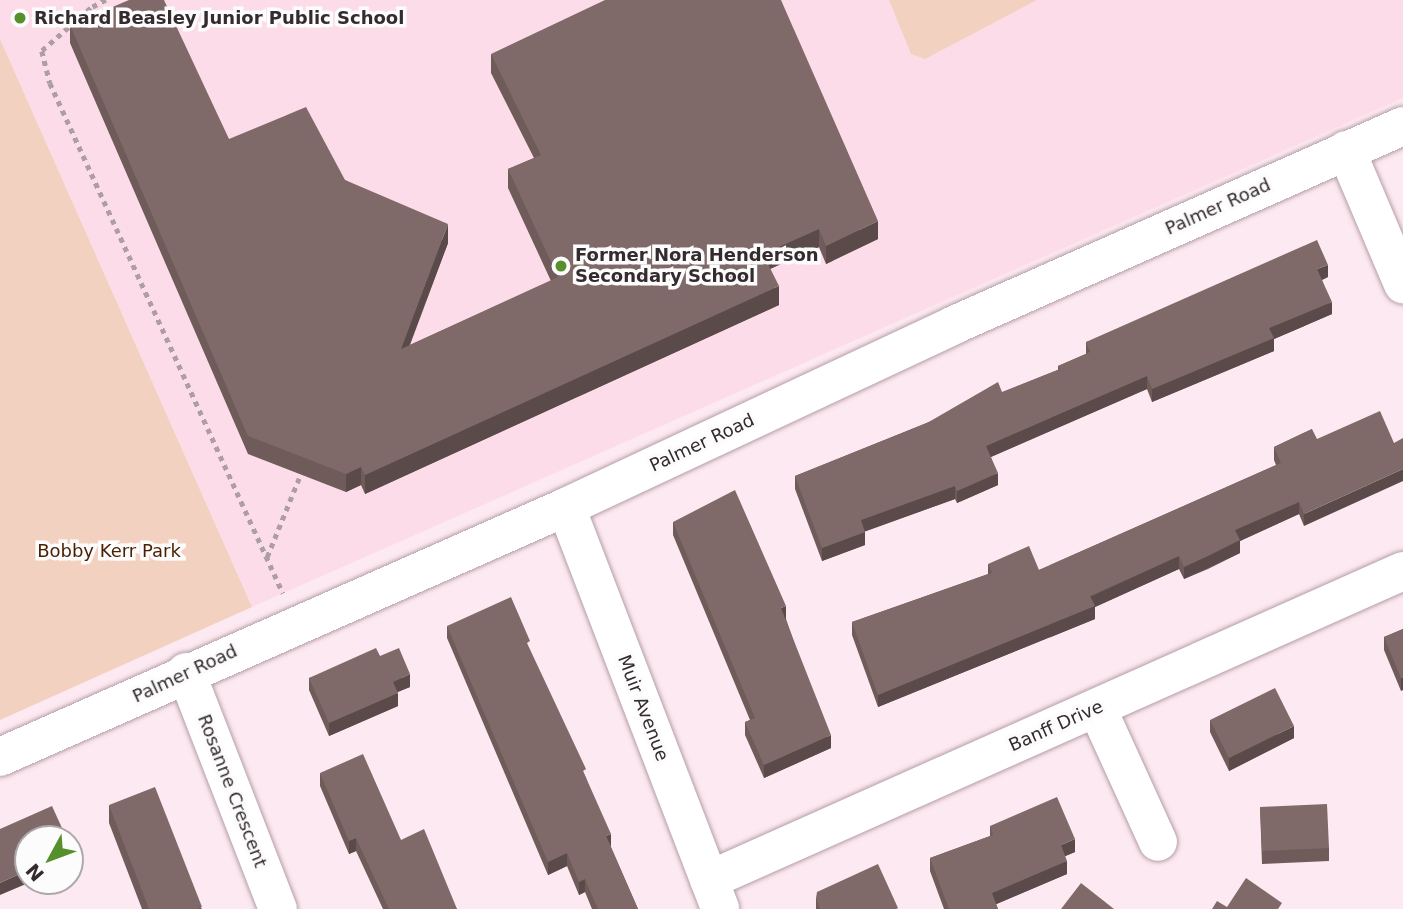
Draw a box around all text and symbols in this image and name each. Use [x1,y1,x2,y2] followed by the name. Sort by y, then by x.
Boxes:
[34,7,404,29] place label: Richard Beasley Junior Public School
[12,10,28,26] marker: Richard Beasley Junior Public School
[1162,174,1274,240] street label: Palmer Road
[575,245,819,288] place label: Former Nora Henderson Secondary School
[553,258,569,274] marker: Former Nora Henderson Secondary School
[646,409,758,477] street label: Palmer Road
[37,540,181,562] park label: Bobby Kerr Park
[129,640,241,708] street label: Palmer Road
[613,652,673,764] street label: Muir Avenue
[1006,696,1106,756] street label: Banff Drive
[193,711,271,871] street label: Rosanne Crescent
[14,825,84,895] north arrow
[21,859,48,886] text: N

